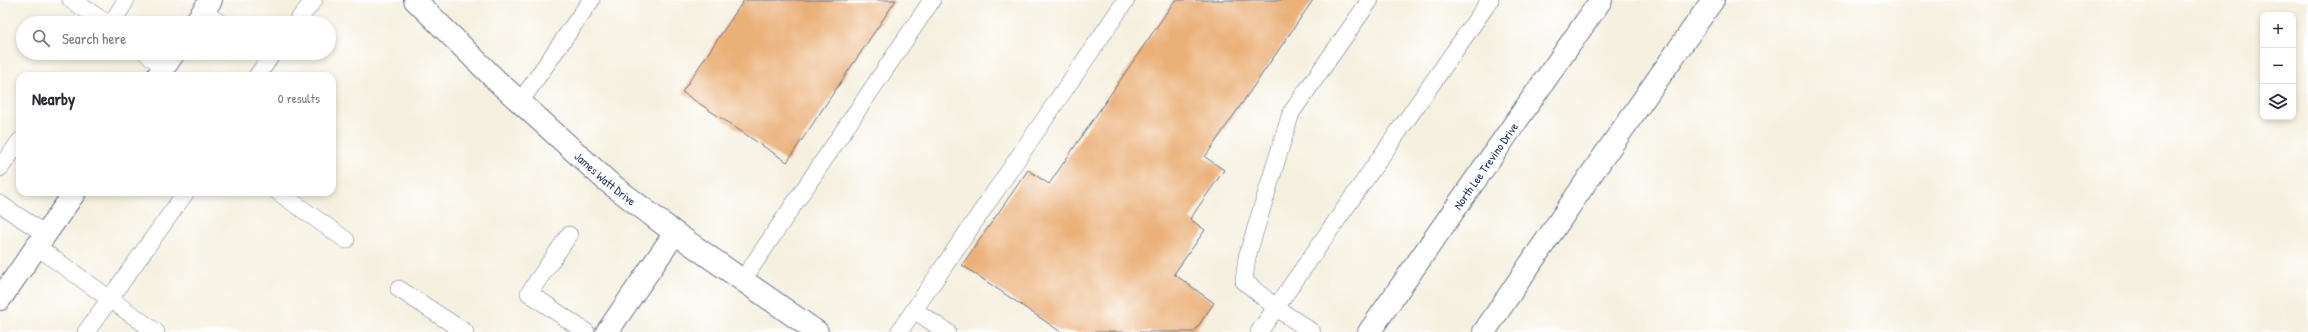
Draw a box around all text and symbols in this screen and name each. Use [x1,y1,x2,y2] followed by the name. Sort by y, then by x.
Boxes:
[2260,12,2296,120] map controls
[2260,12,2296,48] button: +
[16,16,336,60] search box
[30,27,52,49] icon: search
[62,28,126,49] text: Search here
[2260,48,2296,84] button: −
[2260,84,2296,120] button: layers
[32,87,75,110] text: Nearby
[278,89,320,107] text: 0 results
[1449,118,1522,213] street label: North Lee Trevino Drive
[571,147,640,209] street label: James Watt Drive

